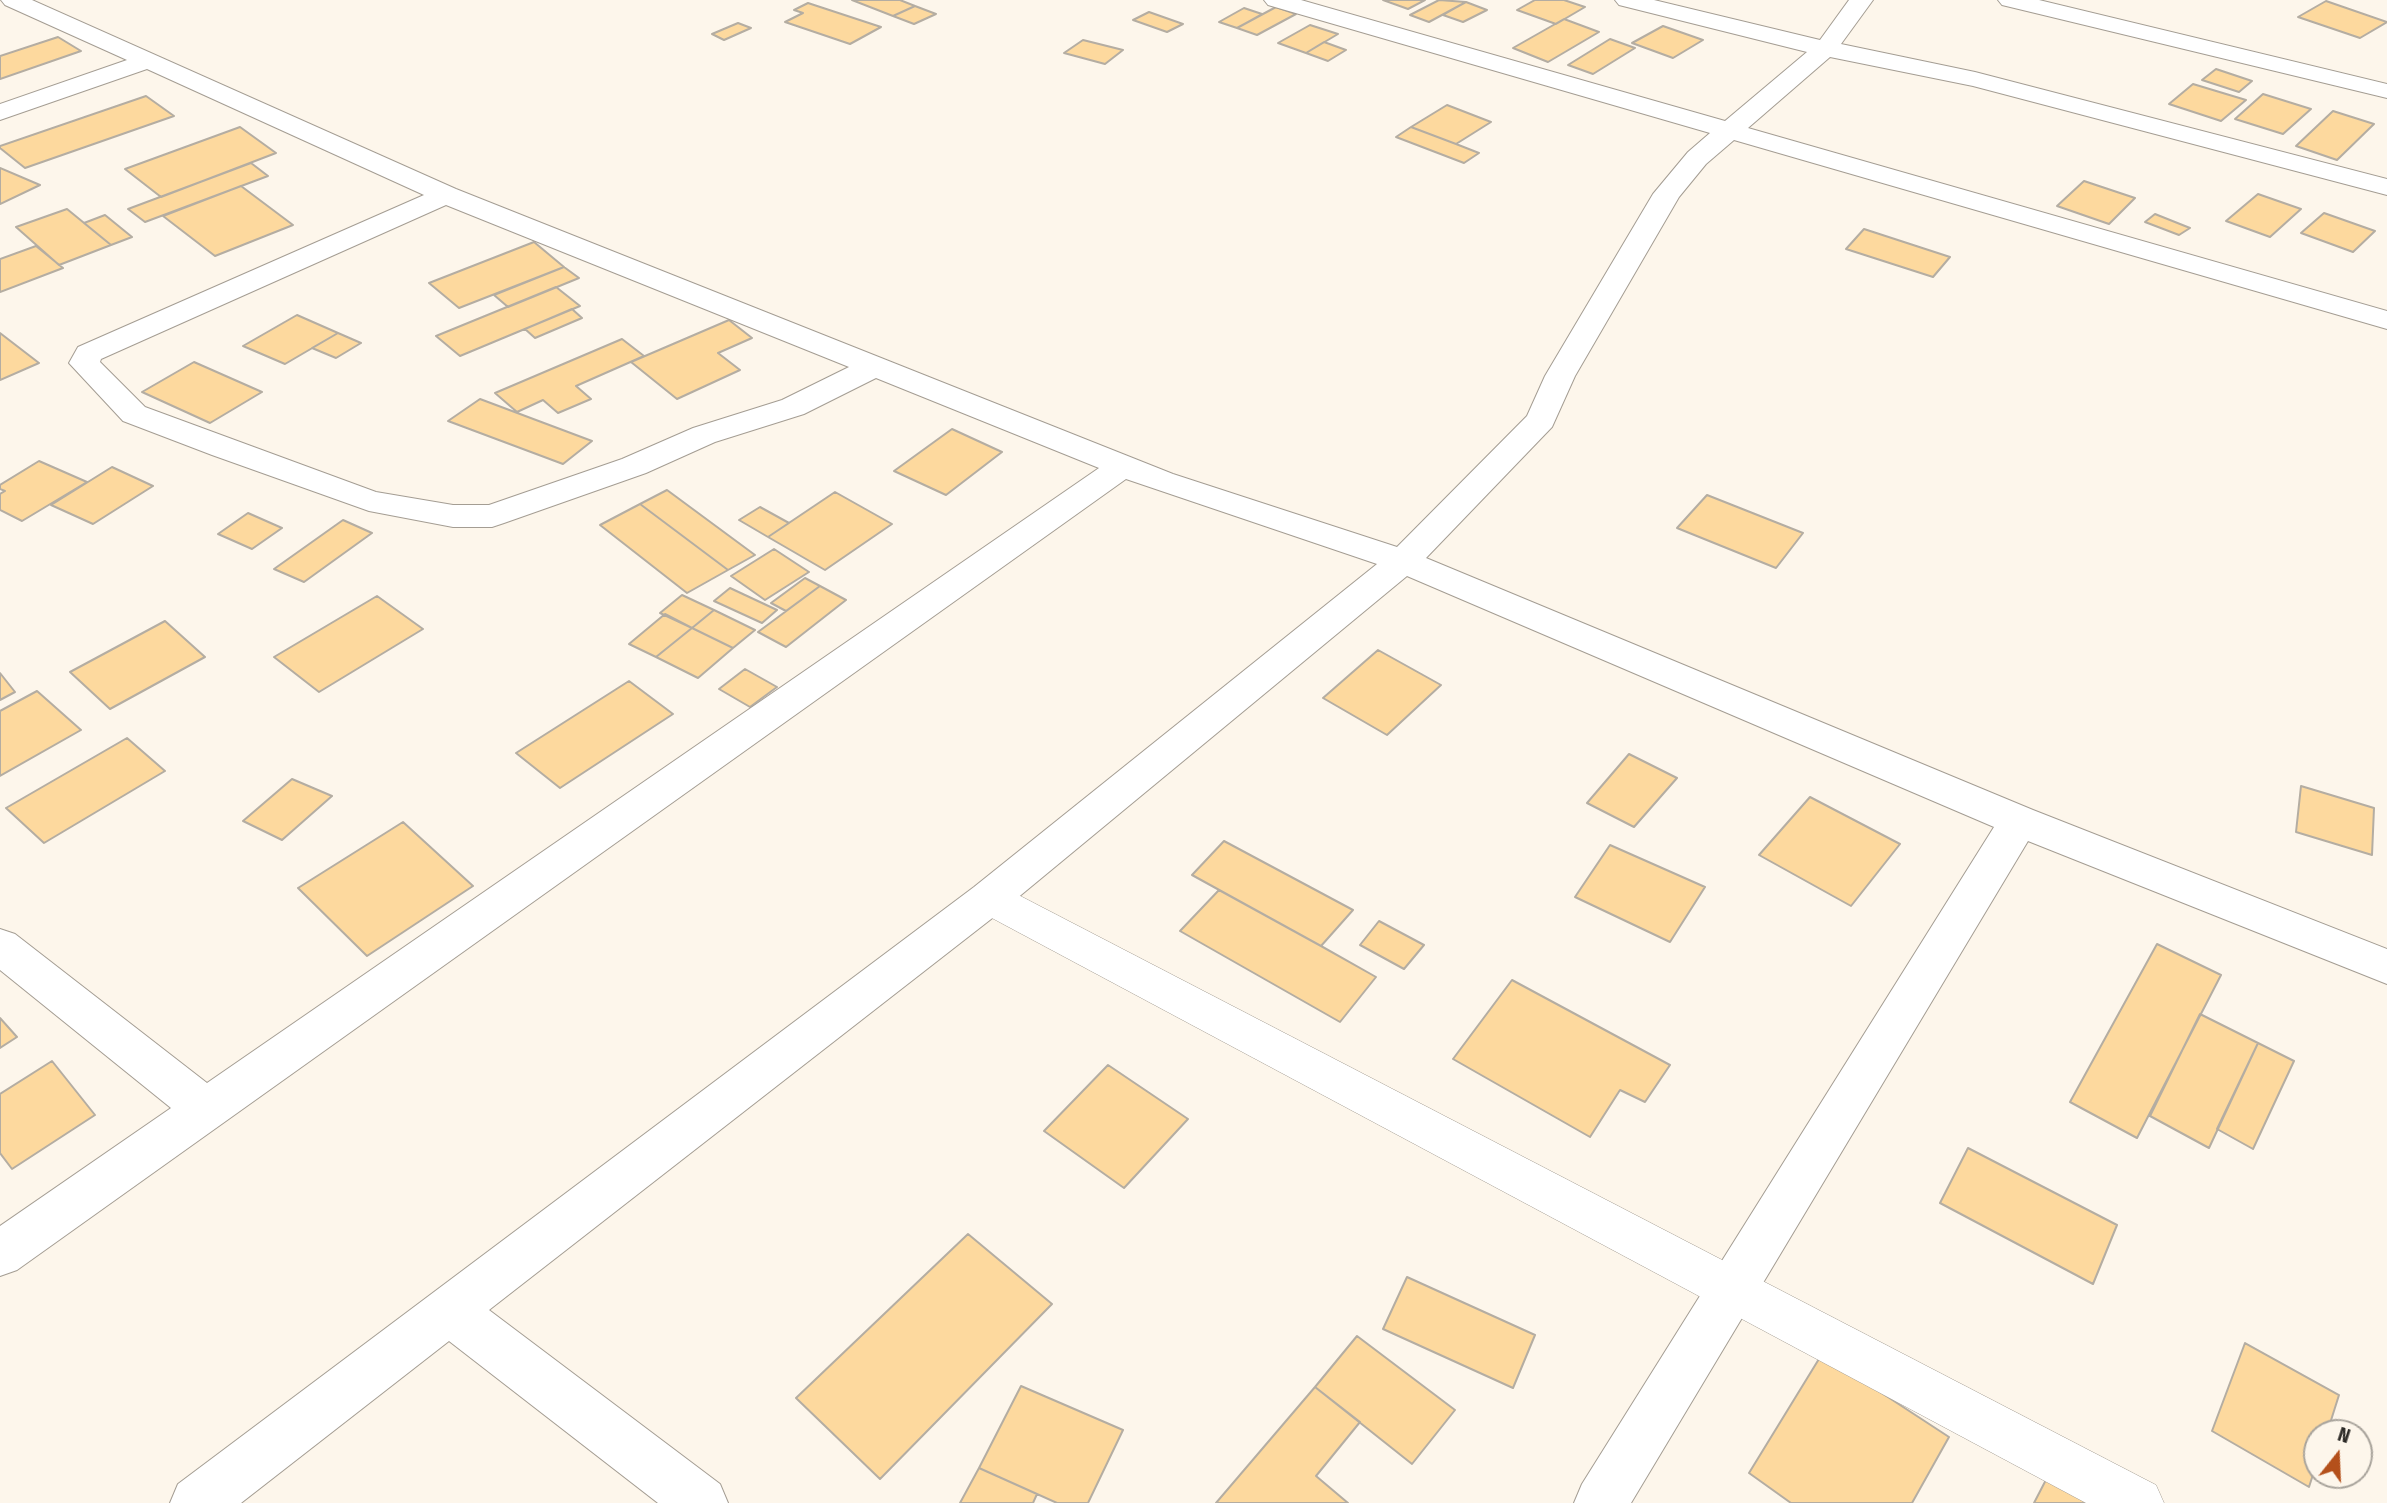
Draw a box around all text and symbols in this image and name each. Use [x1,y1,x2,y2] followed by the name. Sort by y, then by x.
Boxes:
[2303,1419,2373,1489] north arrow
[2335,1423,2353,1448] text: N

